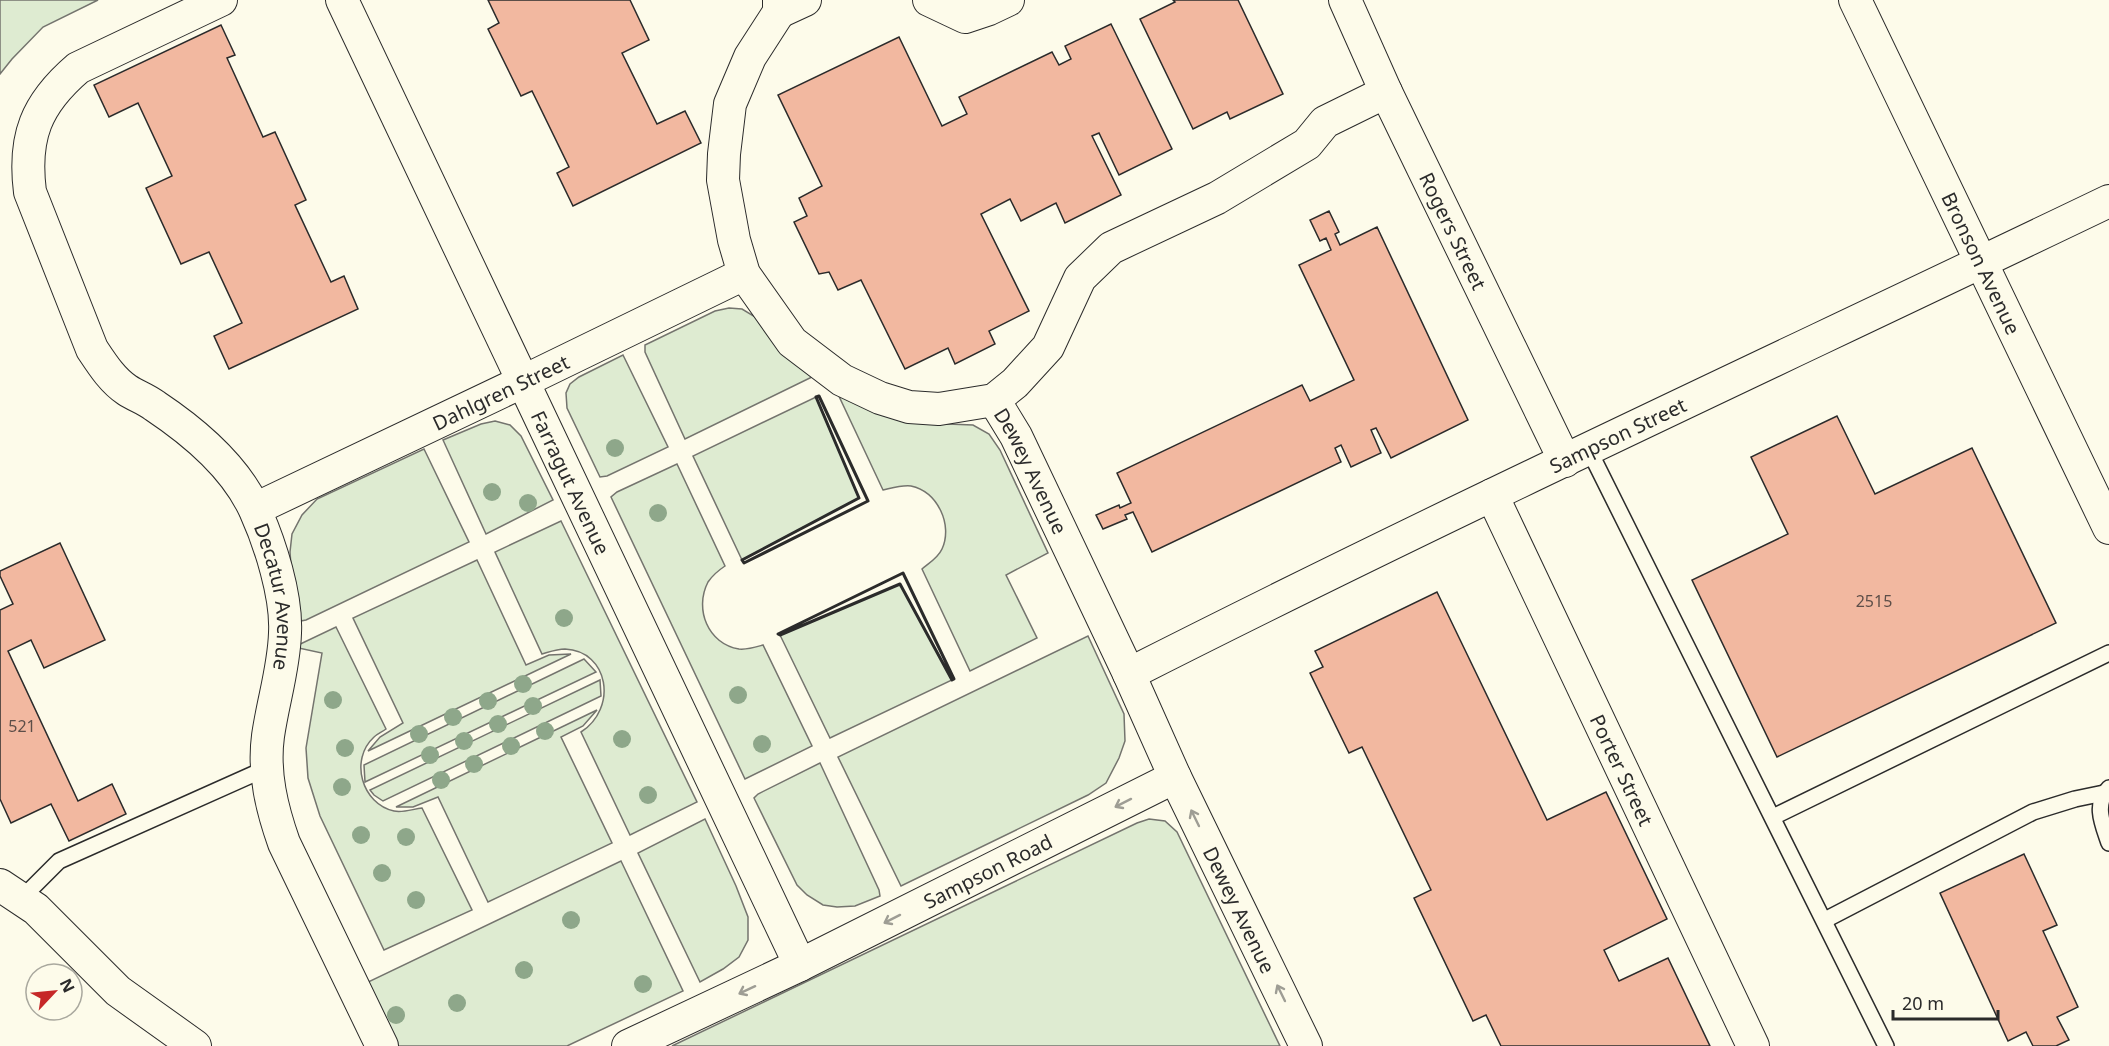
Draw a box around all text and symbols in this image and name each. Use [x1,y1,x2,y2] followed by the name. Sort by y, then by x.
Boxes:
[1413,168,1493,294] street label: Rogers Street
[1936,187,2027,339] street label: Bronson Avenue
[428,348,573,436] street label: Dahlgren Street
[1545,391,1690,479] street label: Sampson Street
[988,402,1074,538] street label: Dewey Avenue
[525,406,617,559] street label: Farragut Avenue
[248,519,299,673] street label: Decatur Avenue
[1856,590,1892,612] house number: 2515
[1584,710,1660,830] street label: Porter Street
[8,715,36,737] house number: 521
[1114,798,1132,809] one-way arrow
[1189,810,1201,828] one-way arrow
[919,827,1057,915] street label: Sampson Road
[1197,842,1282,978] street label: Dewey Avenue
[883,913,901,925] one-way arrow
[24,962,84,1022] north arrow
[55,975,80,996] text: N
[1893,983,1998,1021] scale bar
[739,984,757,996] one-way arrow
[1274,985,1286,1003] one-way arrow
[1902,991,1944,1015] text: 20 m

